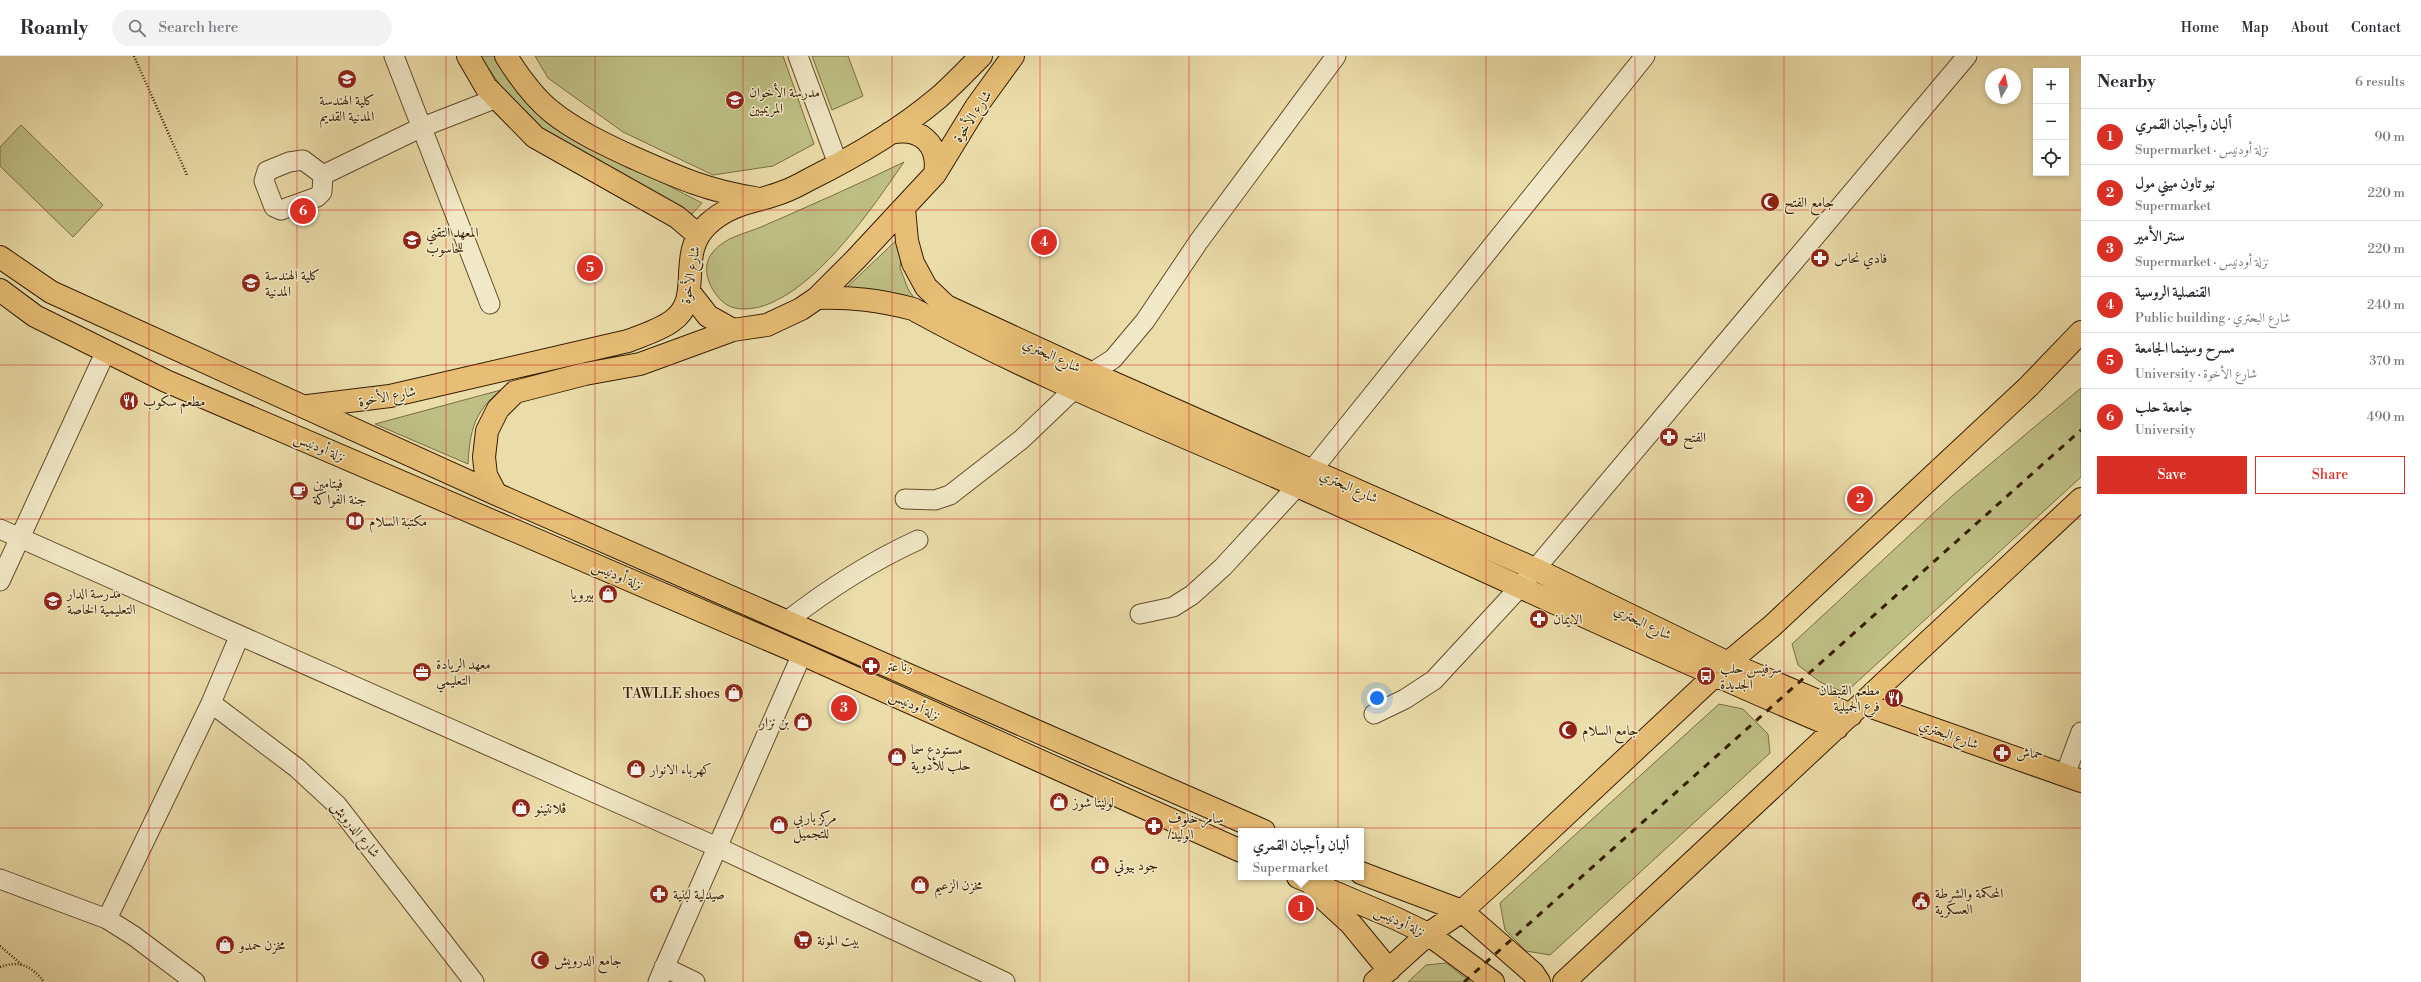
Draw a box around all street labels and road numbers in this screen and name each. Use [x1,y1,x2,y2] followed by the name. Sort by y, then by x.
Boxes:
[948,86,998,147] street label: شارع الأخوة
[675,244,707,306] street label: شارع الأخوة
[1019,335,1083,379] street label: شارع البحتري
[356,381,418,413] street label: شارع الأخوة
[291,427,349,467] street label: نزلة أودنيس
[1316,466,1381,510] street label: شارع البحتري
[589,555,647,595] street label: نزلة أودنيس
[1610,601,1674,646] street label: شارع البحتري
[886,685,944,725] street label: نزلة أودنيس
[1916,716,1981,756] street label: شارع البحتري
[325,798,384,863] street label: شارع الدرويش
[1371,900,1429,942] street label: نزلة أودنيس

